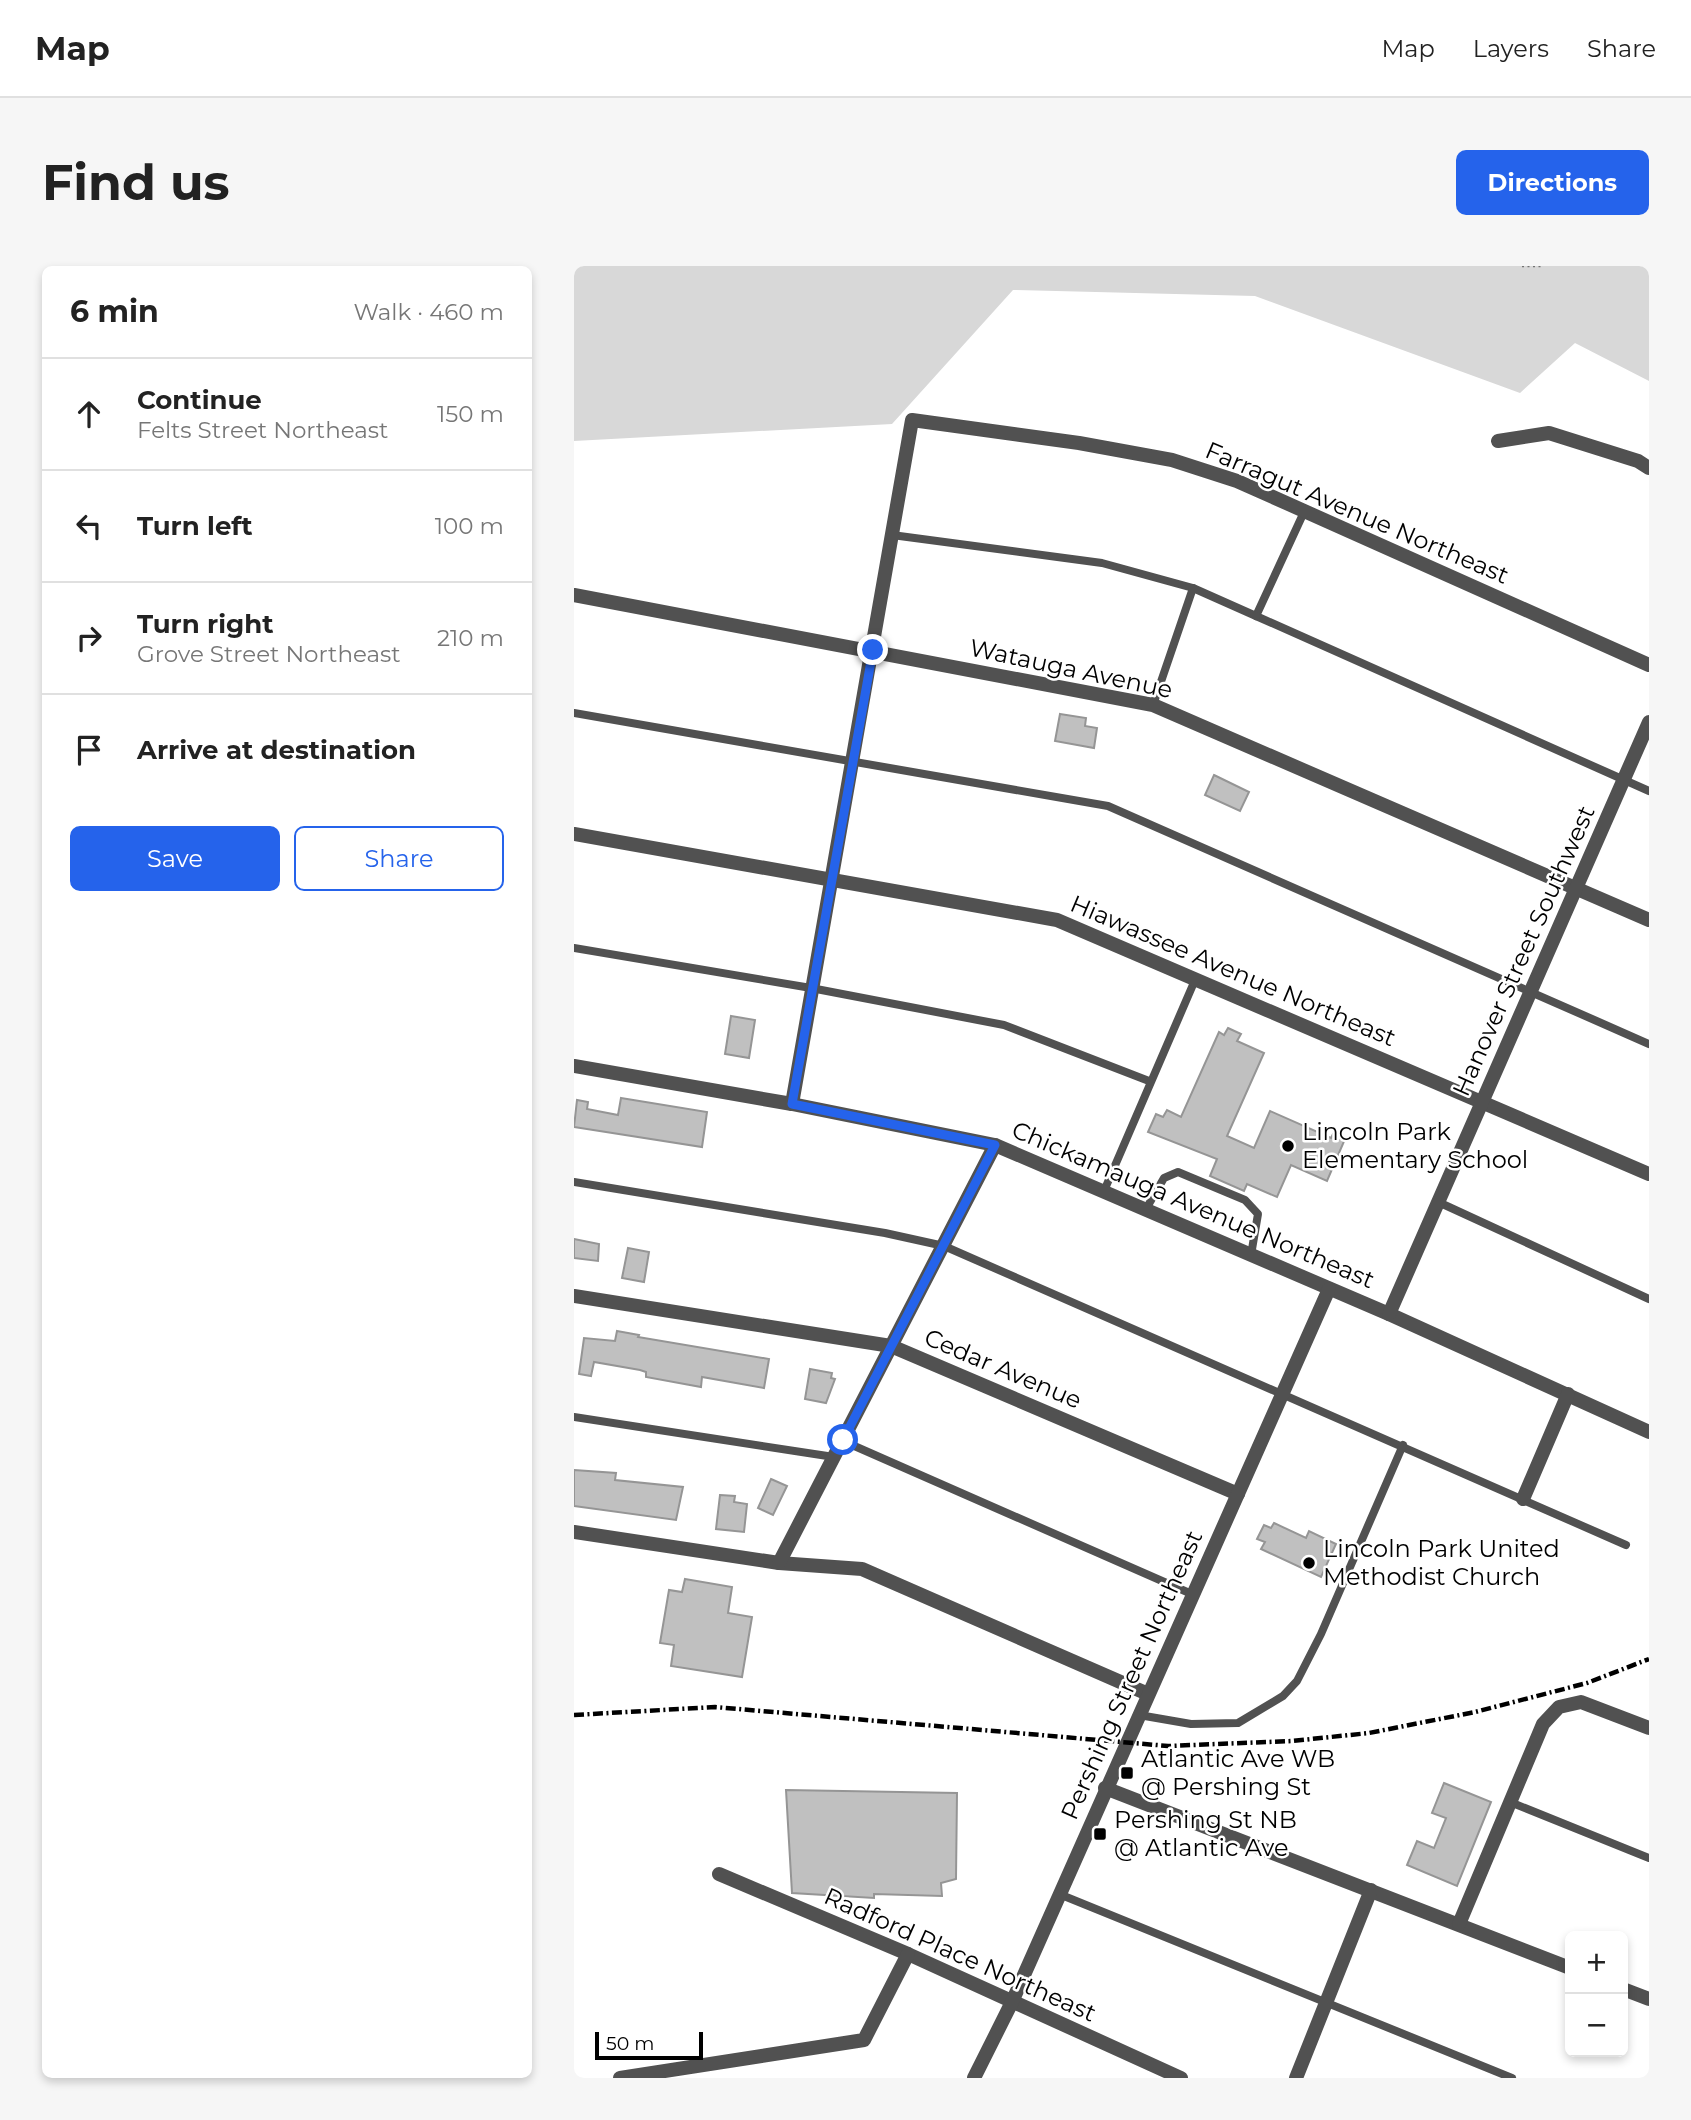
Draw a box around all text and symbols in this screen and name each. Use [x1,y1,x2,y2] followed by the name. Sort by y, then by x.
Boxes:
[35,28,110,68] text: Map
[1381,34,1435,63] text: Map
[1473,34,1549,63] text: Layers
[1587,34,1656,63] text: Share
[1456,150,1649,215] button: Directions
[42,153,230,212] text: Find us
[70,293,159,330] text: 6 min
[353,298,504,326] text: Walk · 460 m
[137,384,262,416] text: Continue
[70,395,108,433] icon: ahead
[437,400,504,428] text: 150 m
[137,416,388,444] text: Felts Street Northeast
[1201,435,1514,590] street label: Farragut Avenue Northeast
[70,507,108,545] icon: left
[137,510,253,542] text: Turn left
[435,512,504,540] text: 100 m
[137,608,273,640] text: Turn right
[70,619,108,657] icon: right
[437,624,504,652] text: 210 m
[967,633,1175,704] street label: Watauga Avenue
[857,634,888,665] route end
[137,640,401,668] text: Grove Street Northeast
[70,731,108,769] icon: arrive
[137,734,416,766] text: Arrive at destination
[1446,801,1601,1101] street label: Hanover Street Southwest
[70,826,280,891] button: Save
[294,826,504,891] button: Share
[1066,889,1400,1052] street label: Hiawassee Avenue Northeast
[1008,1115,1379,1294] street label: Chickamauga Avenue Northeast
[1302,1117,1528,1174] place label: Lincoln Park Elementary School
[1280,1138,1296,1154] marker: Lincoln Park Elementary School
[920,1322,1086,1415] street label: Cedar Avenue
[827,1424,858,1455] route start
[1055,1525,1209,1824] street label: Pershing Street Northeast
[1323,1534,1560,1591] place label: Lincoln Park United Methodist Church
[1301,1555,1317,1571] marker: Lincoln Park United Methodist Church
[1141,1744,1335,1801] place label: Atlantic Ave WB @ Pershing St
[1119,1765,1135,1781] marker: Atlantic Ave WB @ Pershing St
[1114,1805,1297,1862] place label: Pershing St NB @ Atlantic Ave
[1092,1826,1108,1842] marker: Pershing St NB @ Atlantic Ave
[820,1881,1101,2028] street label: Radford Place Northeast
[1565,1931,1628,2057] map controls
[1565,1931,1628,1994] button: +
[1565,1994,1628,2057] button: −
[595,2029,704,2061] scale bar
[606,2032,654,2055] text: 50 m

